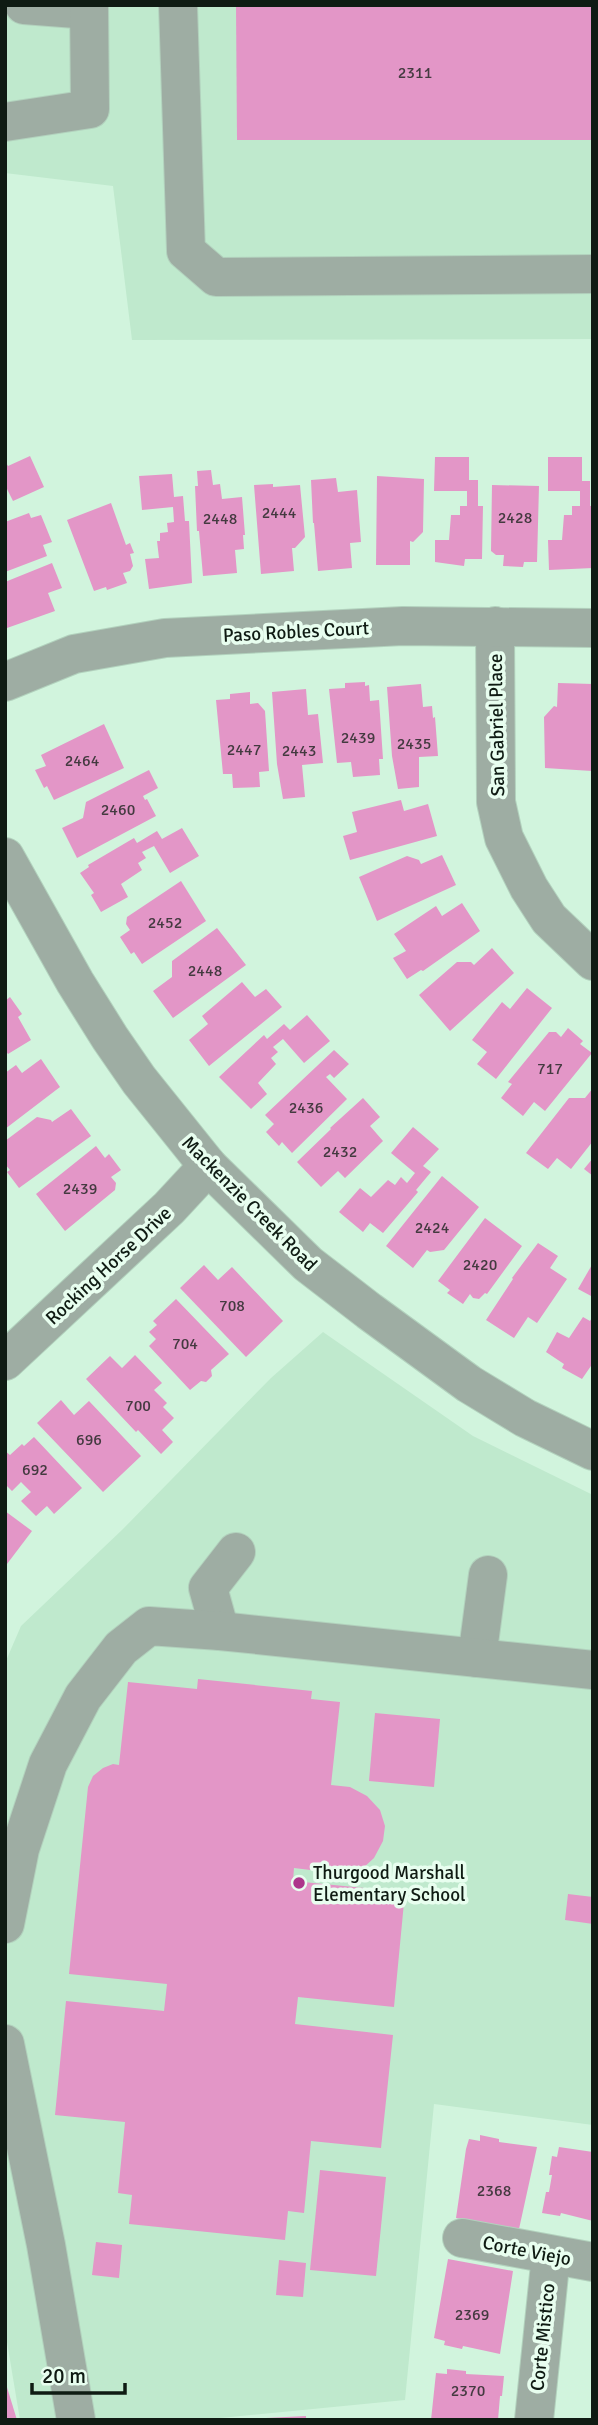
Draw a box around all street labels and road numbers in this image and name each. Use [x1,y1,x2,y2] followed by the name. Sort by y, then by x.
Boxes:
[222,616,370,648] street label: Paso Robles Court
[484,653,510,797] street label: San Gabriel Place
[177,1131,322,1276] street label: Mackenzie Creek Road
[41,1201,177,1330] street label: Rocking Horse Drive
[481,2231,573,2271] street label: Corte Viejo
[525,2282,561,2392] street label: Corte Mistico

